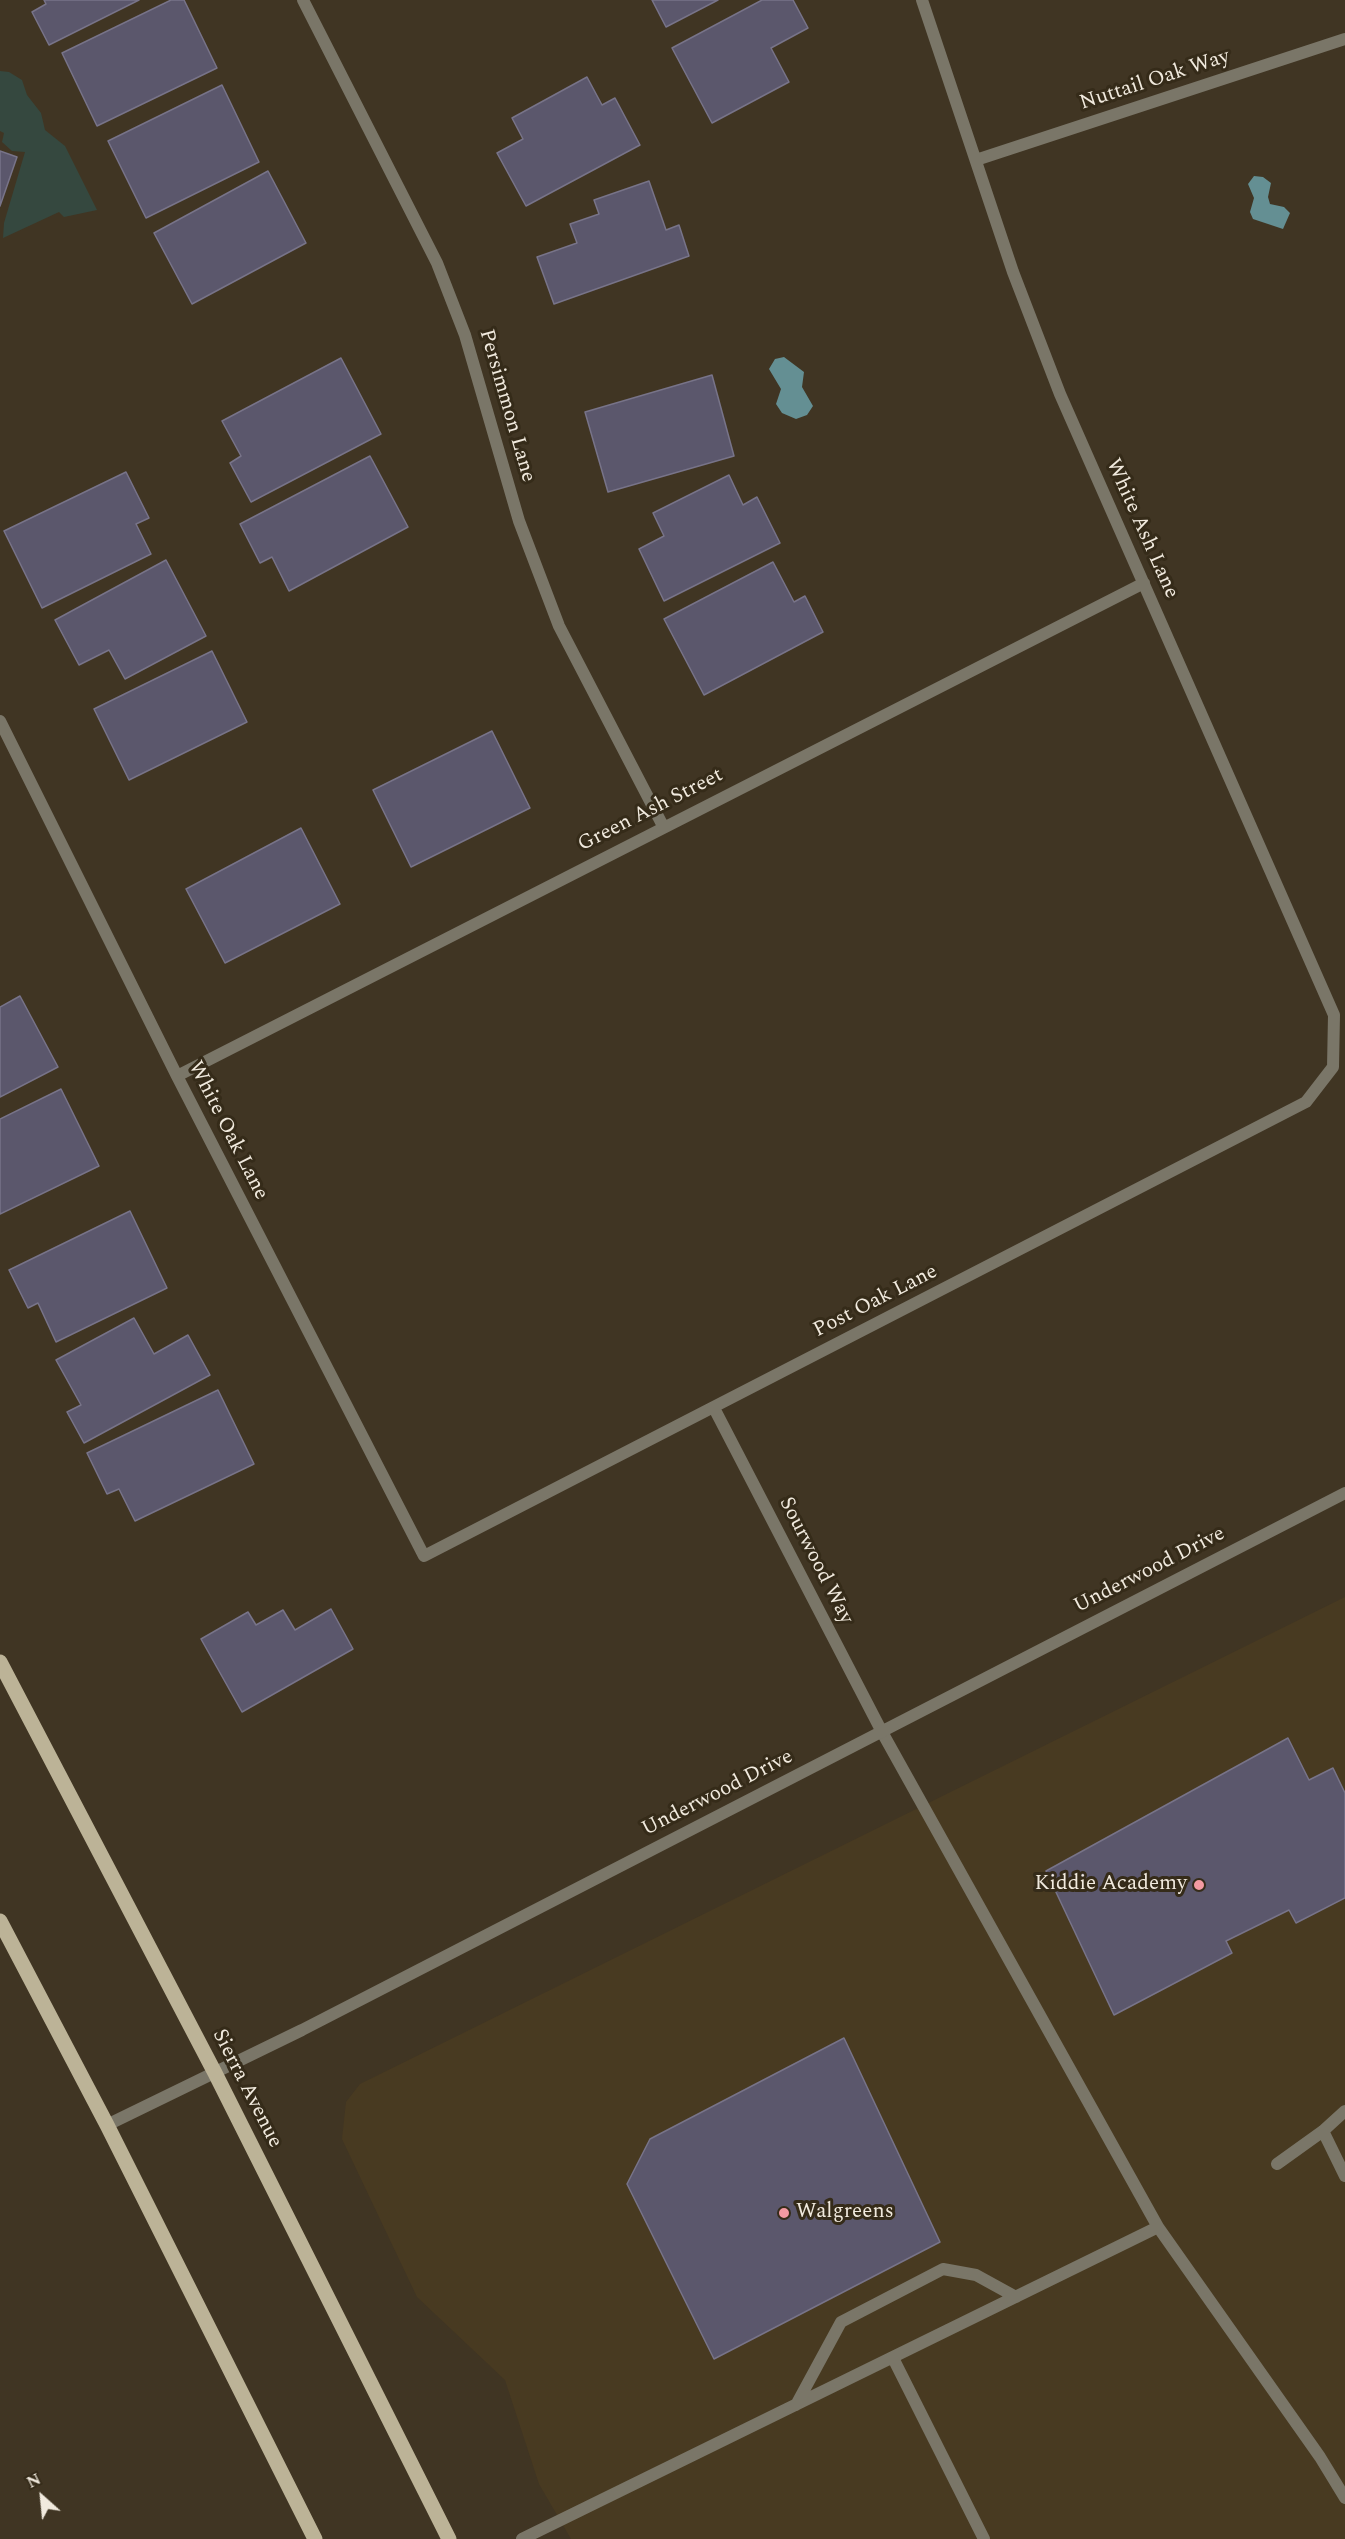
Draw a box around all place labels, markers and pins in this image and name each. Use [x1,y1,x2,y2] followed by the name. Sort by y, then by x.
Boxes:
[1035,1872,1187,1898] place label: Kiddie Academy
[1192,1878,1206,1892] marker: Kiddie Academy
[796,2200,894,2226] place label: Walgreens
[777,2206,791,2220] marker: Walgreens

